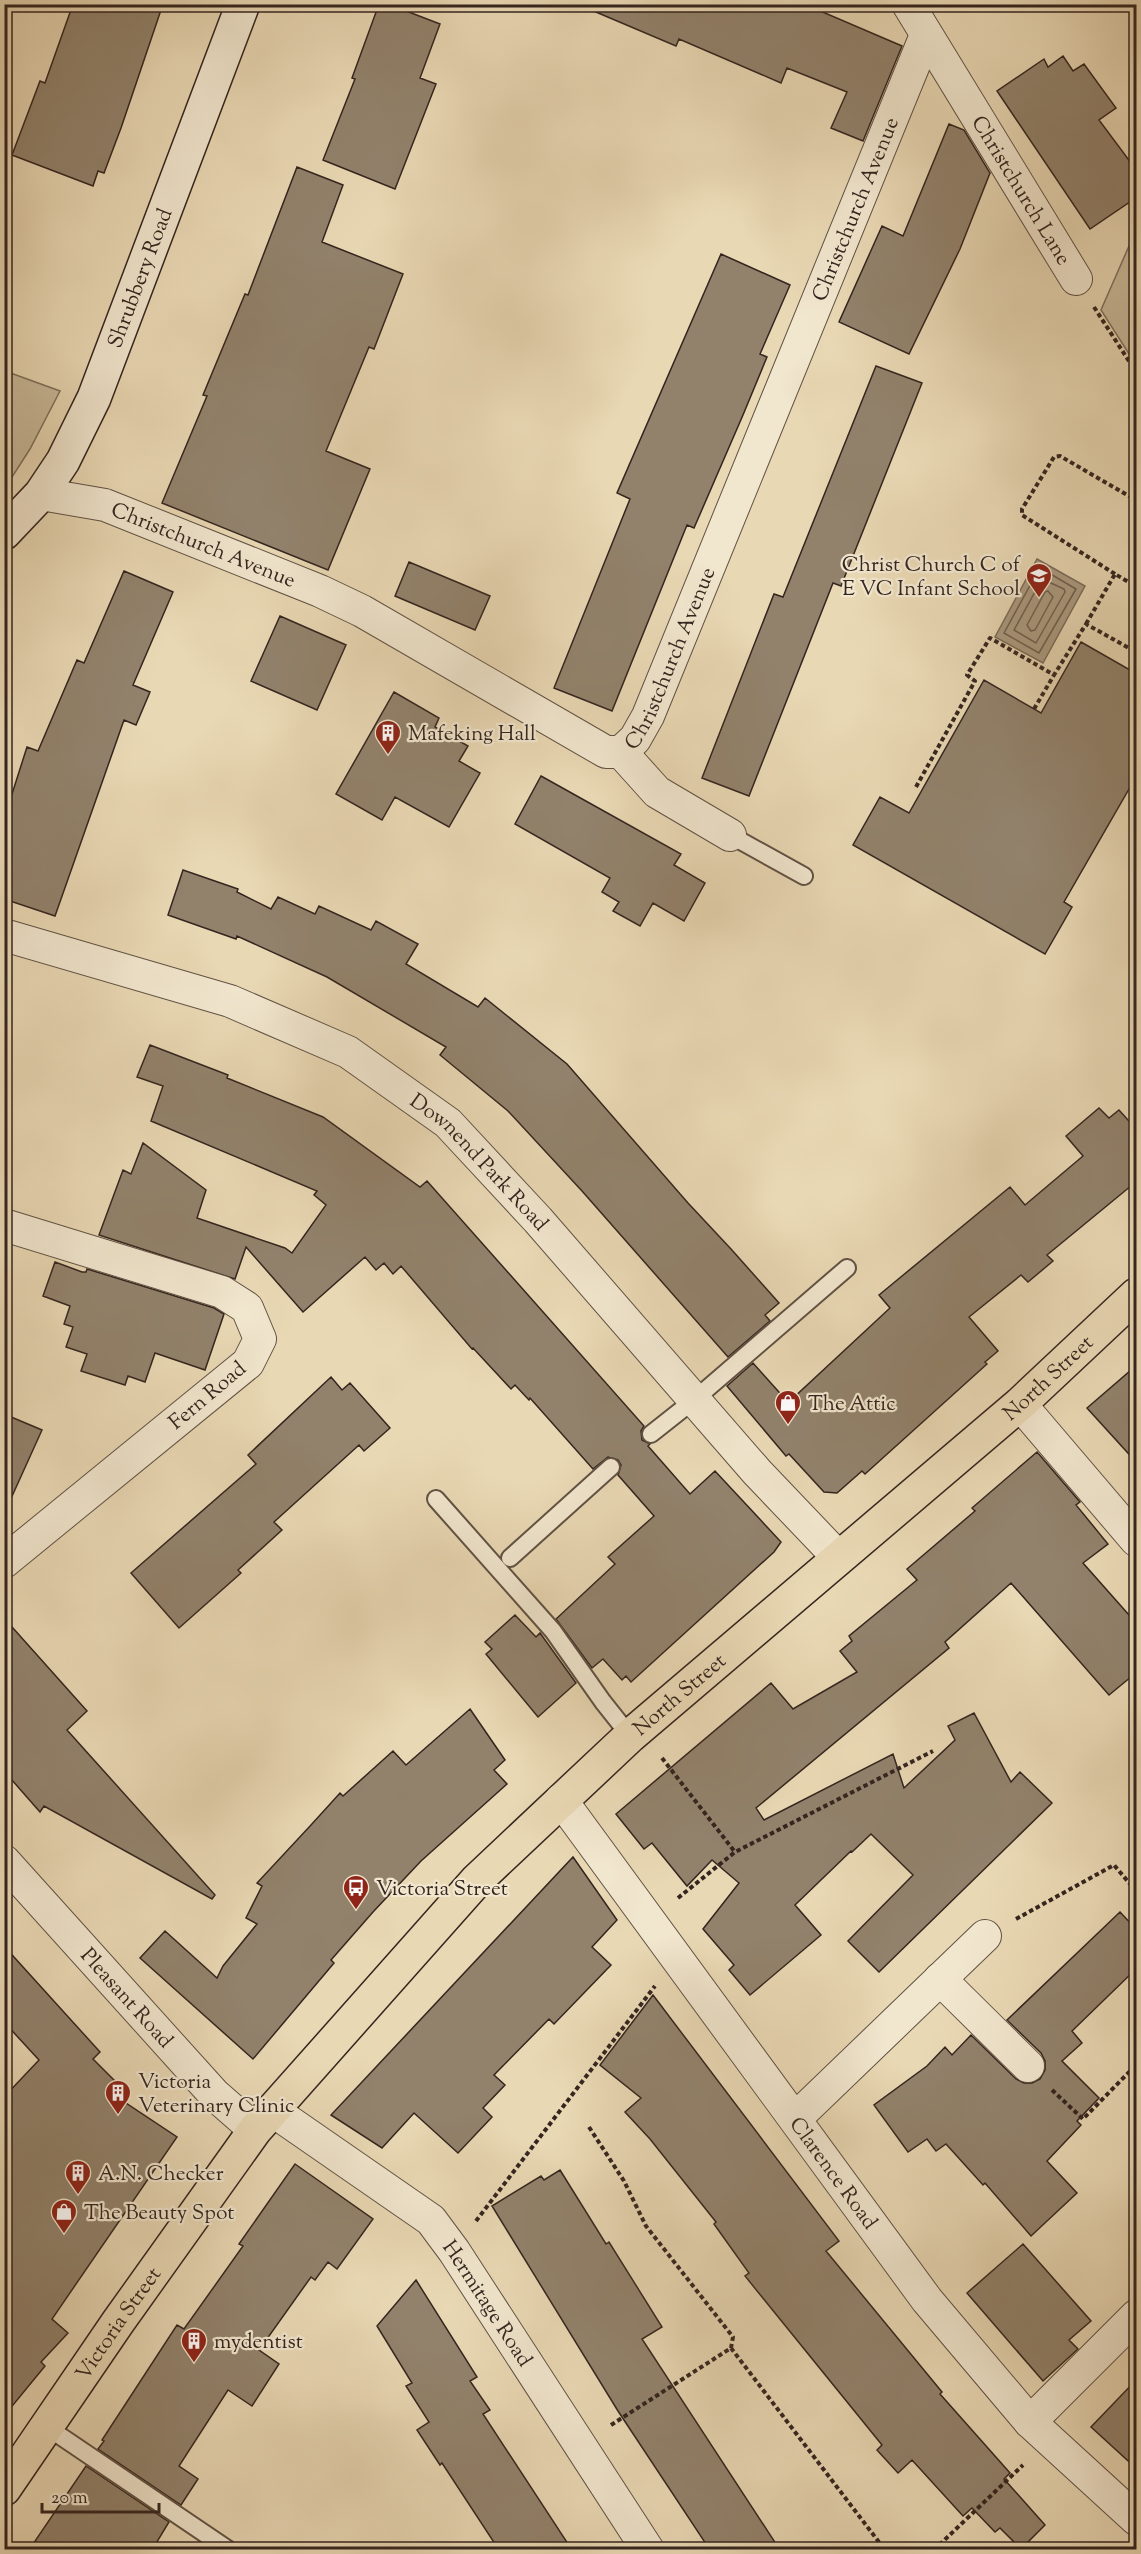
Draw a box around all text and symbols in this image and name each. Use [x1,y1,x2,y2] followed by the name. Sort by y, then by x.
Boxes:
[963,111,1077,272] street label: Christchurch Lane
[806,113,908,306] street label: Christchurch Avenue
[101,204,181,353] street label: Shrubbery Road
[106,496,299,597] street label: Christchurch Avenue
[842,551,1022,605] place label: Christ Church C of E VC Infant School
[1024,561,1054,599] school or university icon: Christ Church C of E VC Infant School
[619,563,724,758] street label: Christchurch Avenue
[373,718,403,756] building icon: Mafeking Hall
[408,720,536,750] place label: Mafeking Hall
[403,1087,554,1239] street label: Downend Park Road
[997,1329,1101,1429] street label: North Street
[163,1355,254,1438] street label: Fern Road
[773,1388,803,1426] shop icon: The Attic
[808,1390,896,1420] place label: The Attic
[627,1647,734,1744] street label: North Street
[341,1873,371,1911] bus stop icon: Victoria Street
[376,1875,508,1905] place label: Victoria Street
[72,1942,179,2056] street label: Pleasant Road
[138,2068,295,2122] place label: Victoria Veterinary Clinic
[103,2078,133,2116] building icon: Victoria Veterinary Clinic
[781,2111,884,2237] street label: Clarence Road
[63,2158,93,2196] building icon: A.N. Checker
[98,2160,224,2190] place label: A.N. Checker
[49,2197,79,2235] shop icon: The Beauty Spot
[84,2199,235,2229] place label: The Beauty Spot
[434,2235,538,2374] street label: Hermitage Road
[69,2262,169,2387] street label: Victoria Street
[179,2326,209,2364] building icon: mydentist
[214,2328,303,2358] place label: mydentist
[42,2476,159,2514] scale bar
[51,2486,88,2512] text: 20 m

